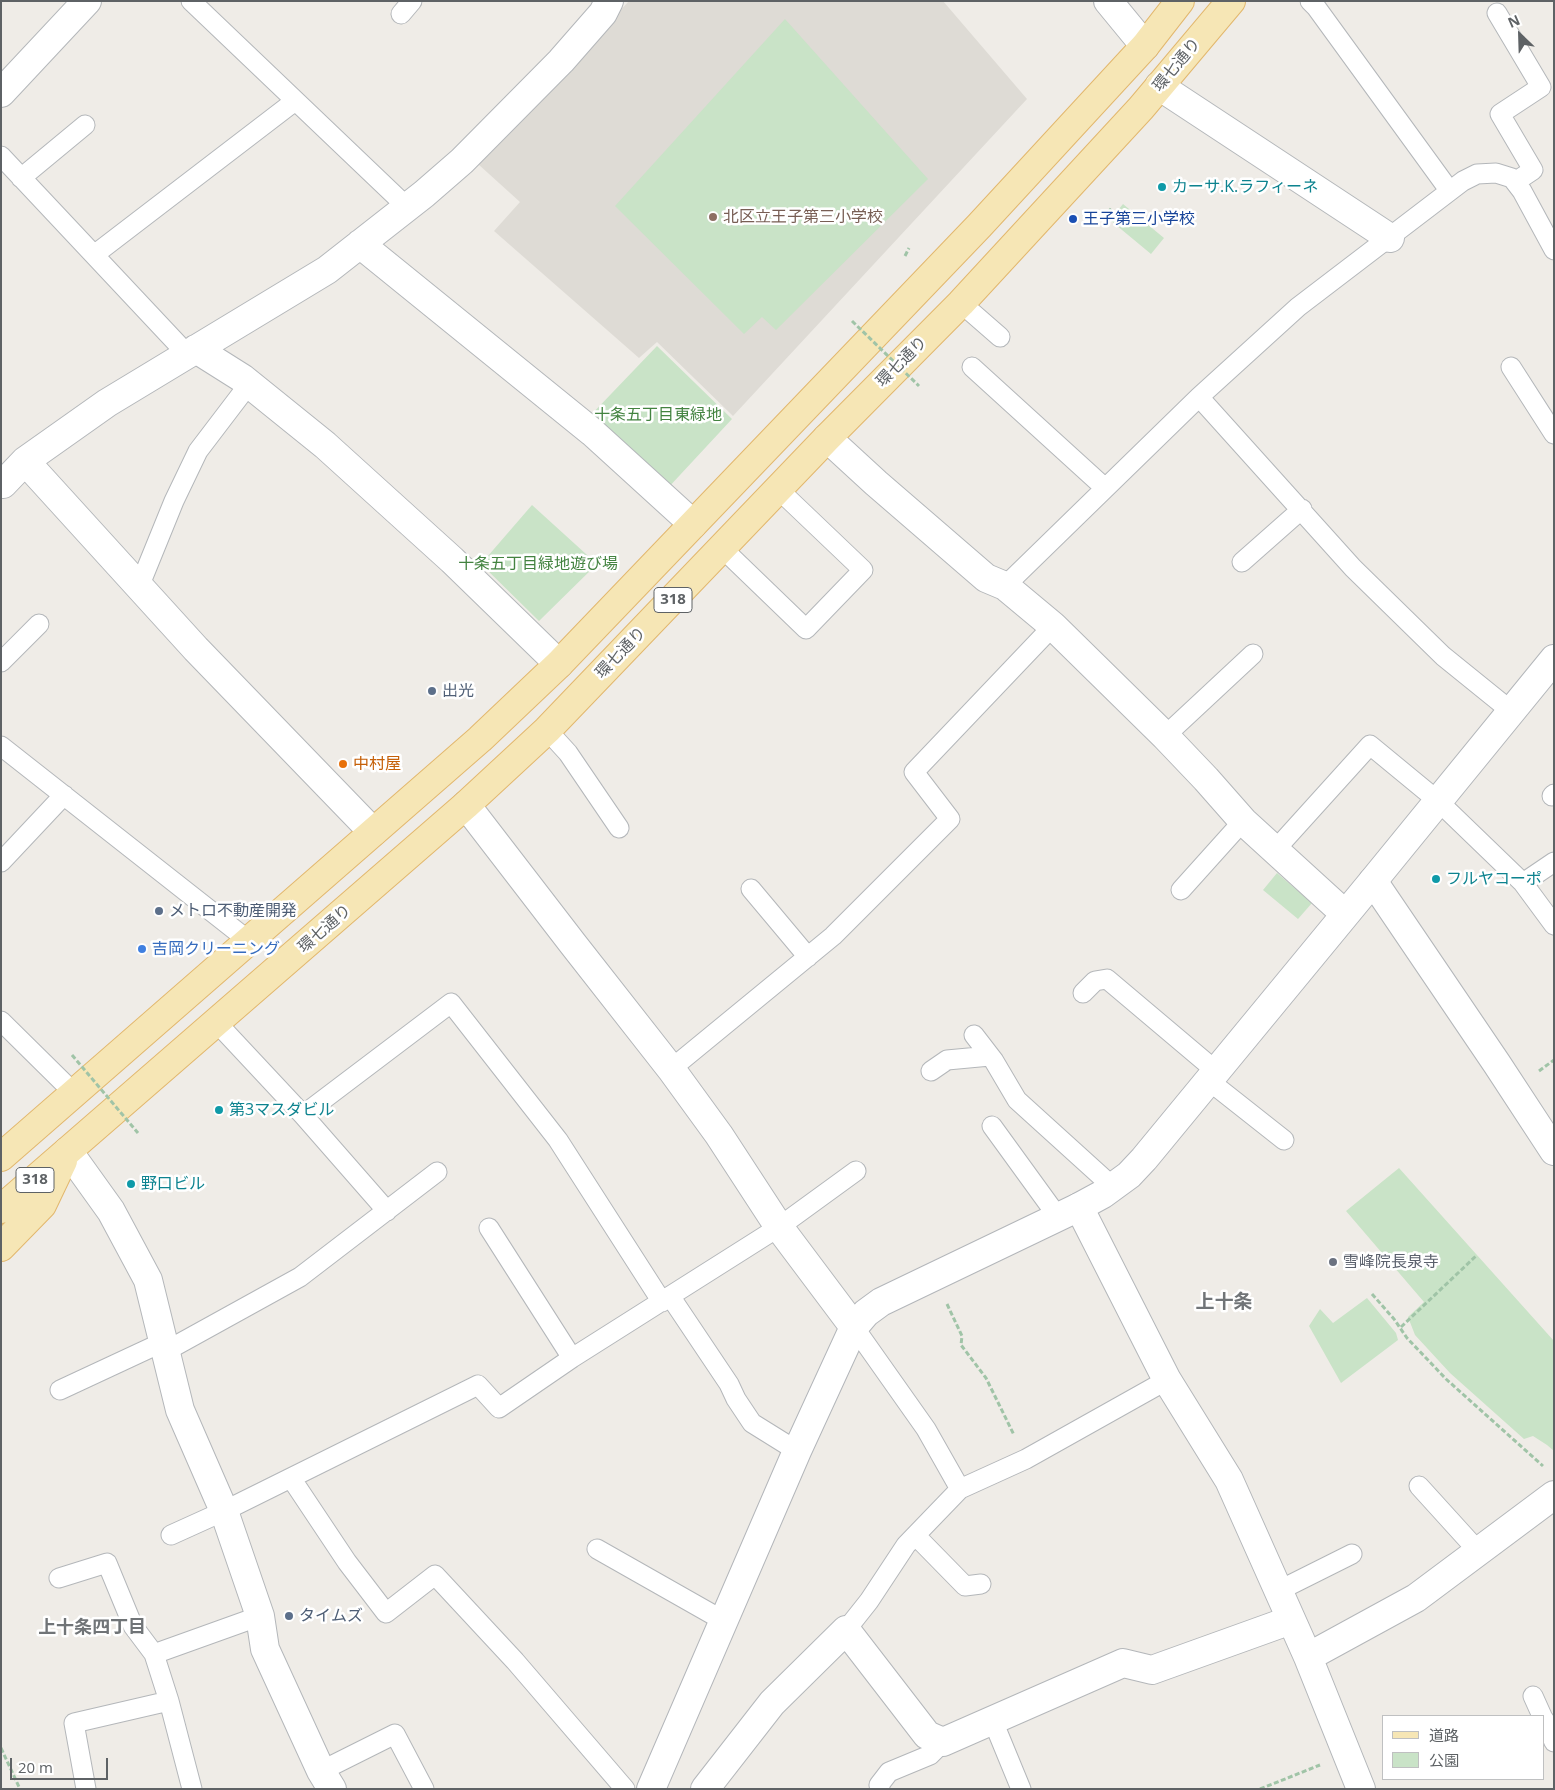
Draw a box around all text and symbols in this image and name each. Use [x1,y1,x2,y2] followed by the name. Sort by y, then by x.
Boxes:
[1495,10,1545,60] north arrow
[1505,10,1523,32] text: N
[1149,34,1205,96] street label: 環七通り
[1172,177,1318,197] place label: カーサ.K.ラフィーネ
[1156,181,1168,193] marker: カーサ.K.ラフィーネ
[723,207,883,227] place label: 北区立王子第三小学校
[1083,209,1195,229] place label: 王子第三小学校
[707,211,719,223] marker: 北区立王子第三小学校
[1067,213,1079,225] marker: 王子第三小学校
[873,333,931,391] street label: 環七通り
[594,405,722,425] park label: 十条五丁目東緑地
[458,554,618,574] park label: 十条五丁目緑地遊び場
[654,588,692,612] road number: 318
[592,623,650,683] street label: 環七通り
[442,681,474,701] place label: 出光
[426,685,438,697] marker: 出光
[353,754,401,774] place label: 中村屋
[337,758,349,770] marker: 中村屋
[1446,869,1542,889] place label: フルヤコーポ
[1430,873,1442,885] marker: フルヤコーポ
[169,901,297,921] place label: メトロ不動産開発
[295,901,355,957] street label: 環七通り
[153,905,165,917] marker: メトロ不動産開発
[152,939,280,959] place label: 吉岡クリーニング
[136,943,148,955] marker: 吉岡クリーニング
[229,1100,334,1120] place label: 第3マスダビル
[213,1104,225,1116] marker: 第3マスダビル
[16,1168,54,1192] road number: 318
[141,1174,205,1194] place label: 野口ビル
[125,1178,137,1190] marker: 野口ビル
[1343,1252,1439,1272] place label: 雪峰院長泉寺
[1327,1256,1339,1268] marker: 雪峰院長泉寺
[1196,1292,1252,1314] district label: 上十条
[299,1606,363,1626] place label: タイムズ
[283,1610,295,1622] marker: タイムズ
[38,1617,146,1639] district label: 上十条四丁目
[1382,1715,1545,1780] legend
[1429,1725,1459,1745] text: 道路
[12,1748,110,1780] scale bar
[1429,1750,1459,1770] text: 公園
[18,1757,53,1777] text: 20 m

